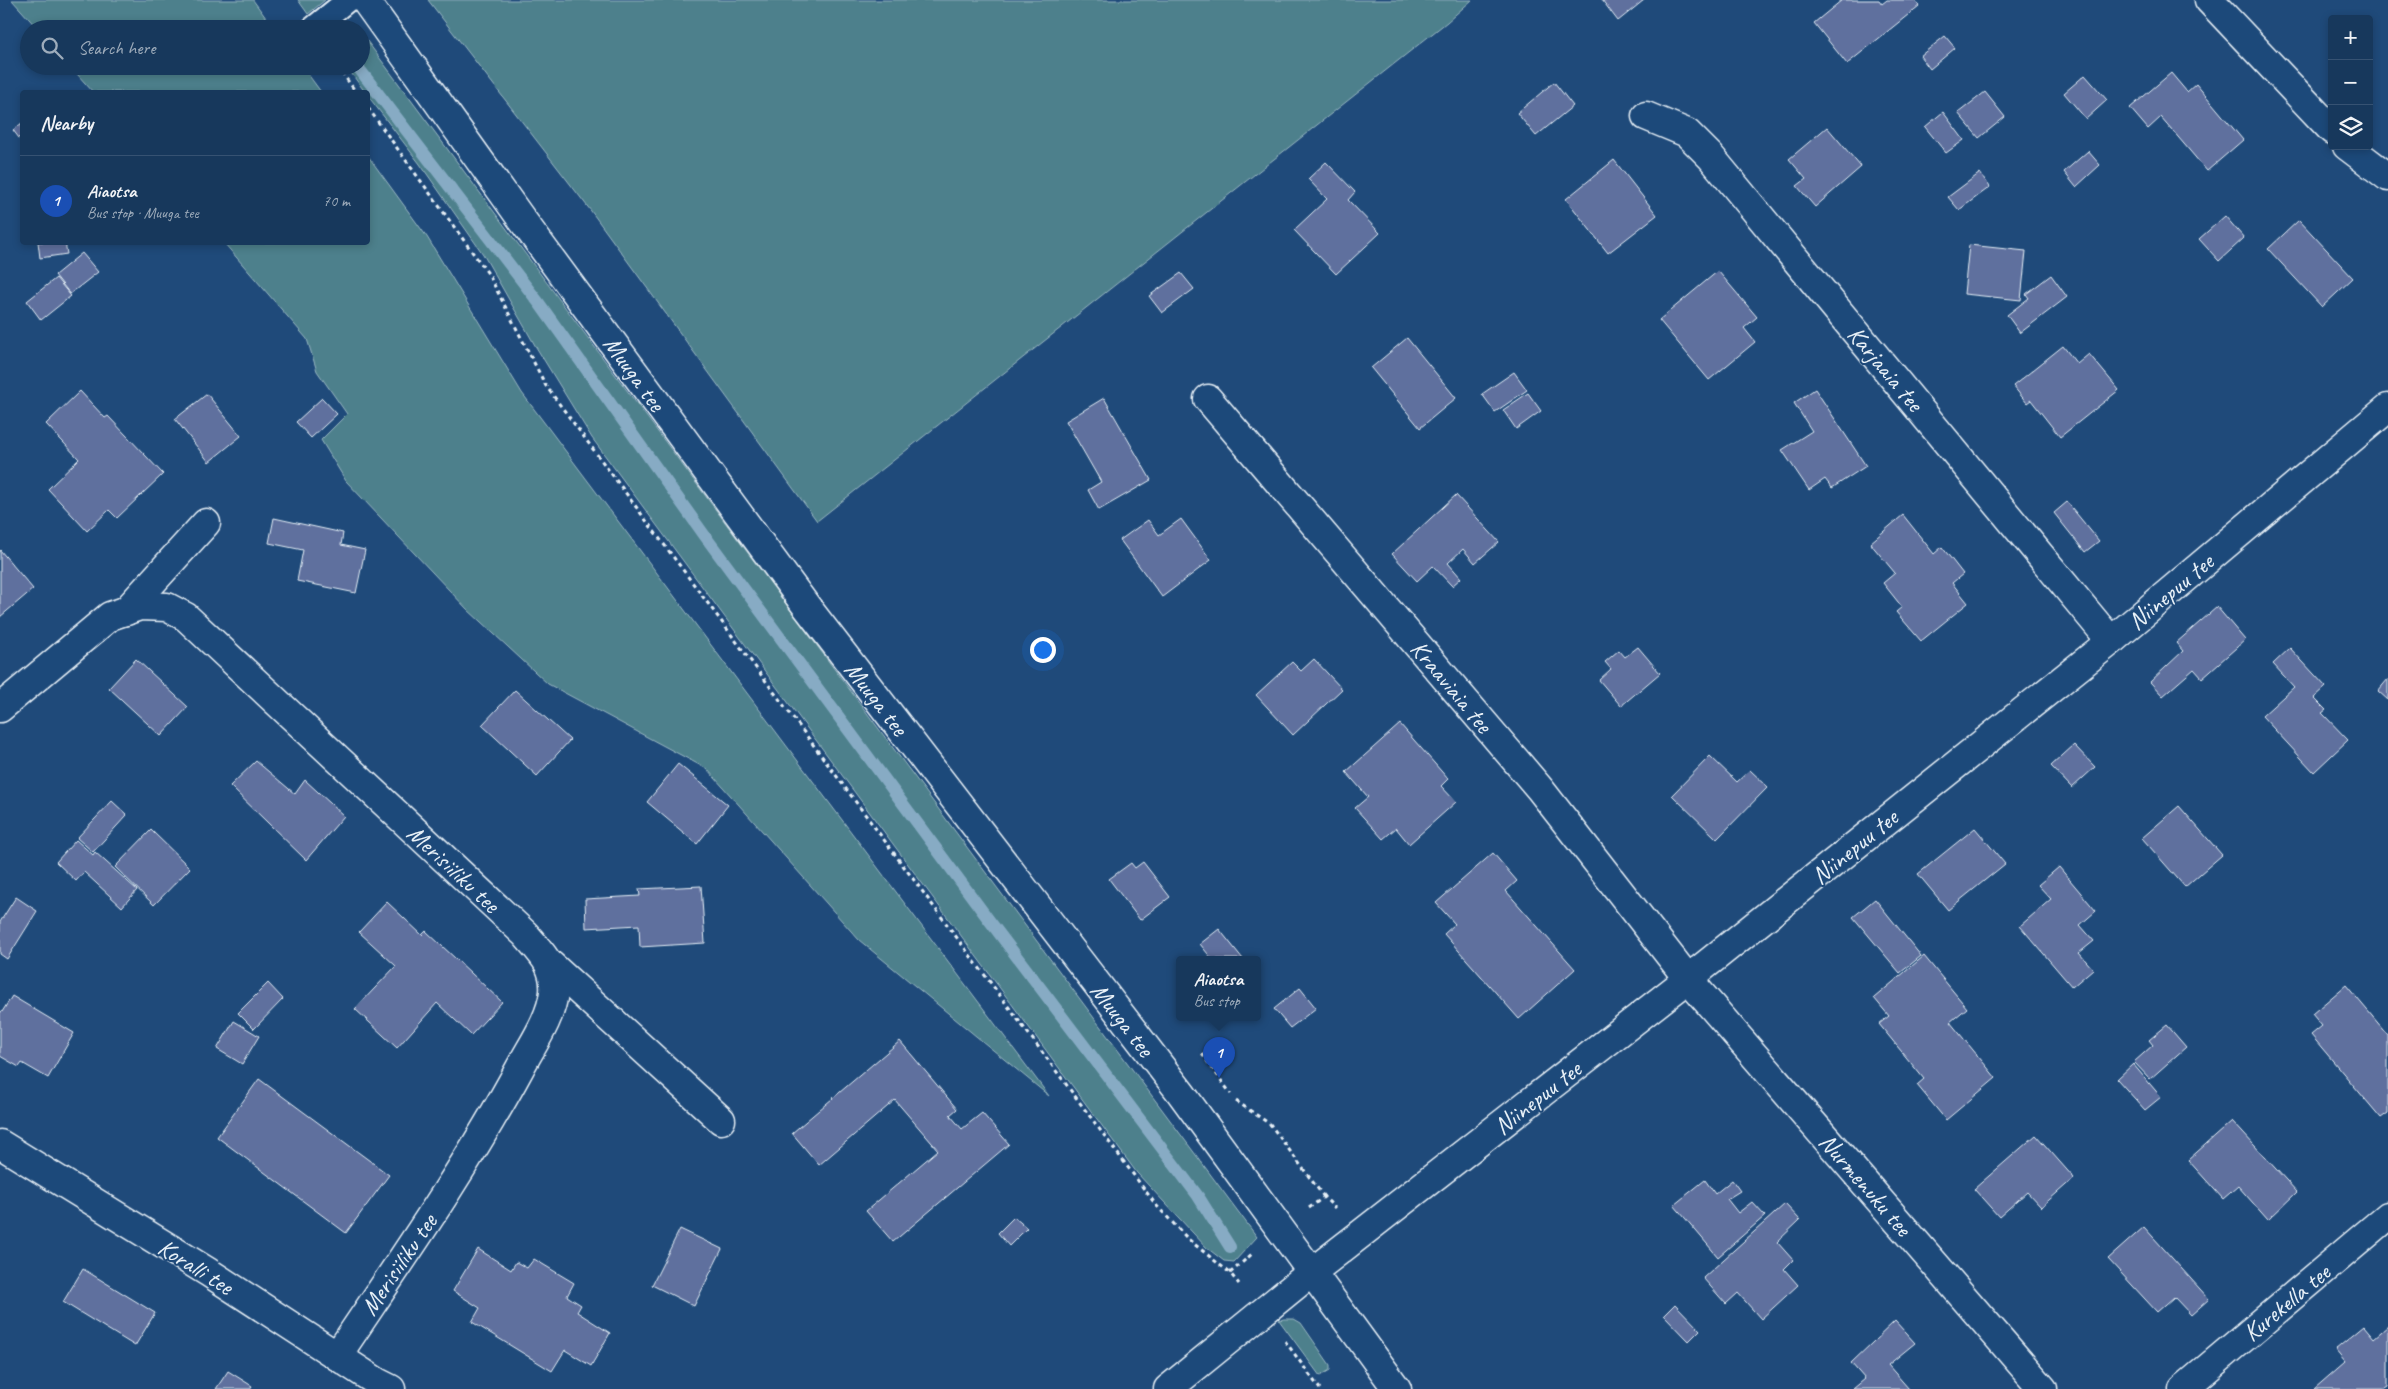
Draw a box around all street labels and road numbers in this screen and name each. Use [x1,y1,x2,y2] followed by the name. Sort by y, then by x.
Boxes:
[1840,319,1931,419] street label: Karjaaia tee
[596,329,673,419] street label: Muuga tee
[2121,545,2222,637] street label: Niinepuu tee
[1403,634,1501,741] street label: Kraaviaia tee
[837,655,916,744] street label: Muuga tee
[1805,801,1906,892] street label: Niinepuu tee
[400,818,508,921] street label: Merisiiliku tee
[1083,976,1162,1065] street label: Muuga tee
[1487,1052,1589,1142] street label: Niinepuu tee
[1812,1126,1920,1244] street label: Nurmenuku tee
[353,1206,445,1321] street label: Merisiiliku tee
[152,1231,241,1303] street label: Koralli tee
[2236,1256,2338,1349] street label: Kurekella tee

